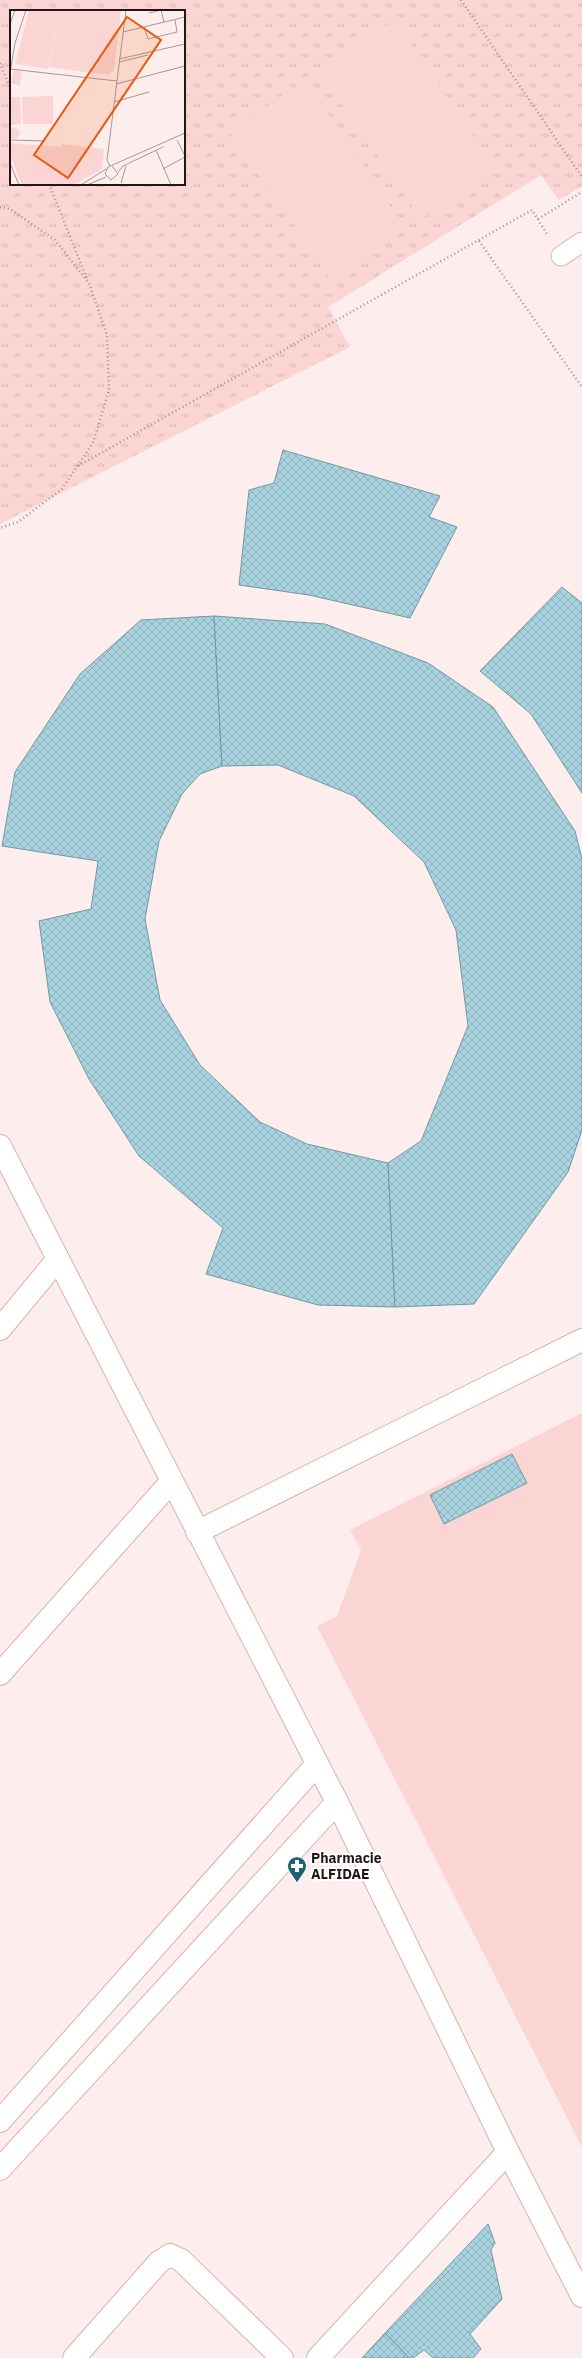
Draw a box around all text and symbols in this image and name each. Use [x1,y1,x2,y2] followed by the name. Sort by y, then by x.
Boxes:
[10,10,185,185] inset map
[311,1849,382,1883] place label: Pharmacie ALFIDAE
[286,1855,308,1883] pharmacy icon: Pharmacie ALFIDAE

